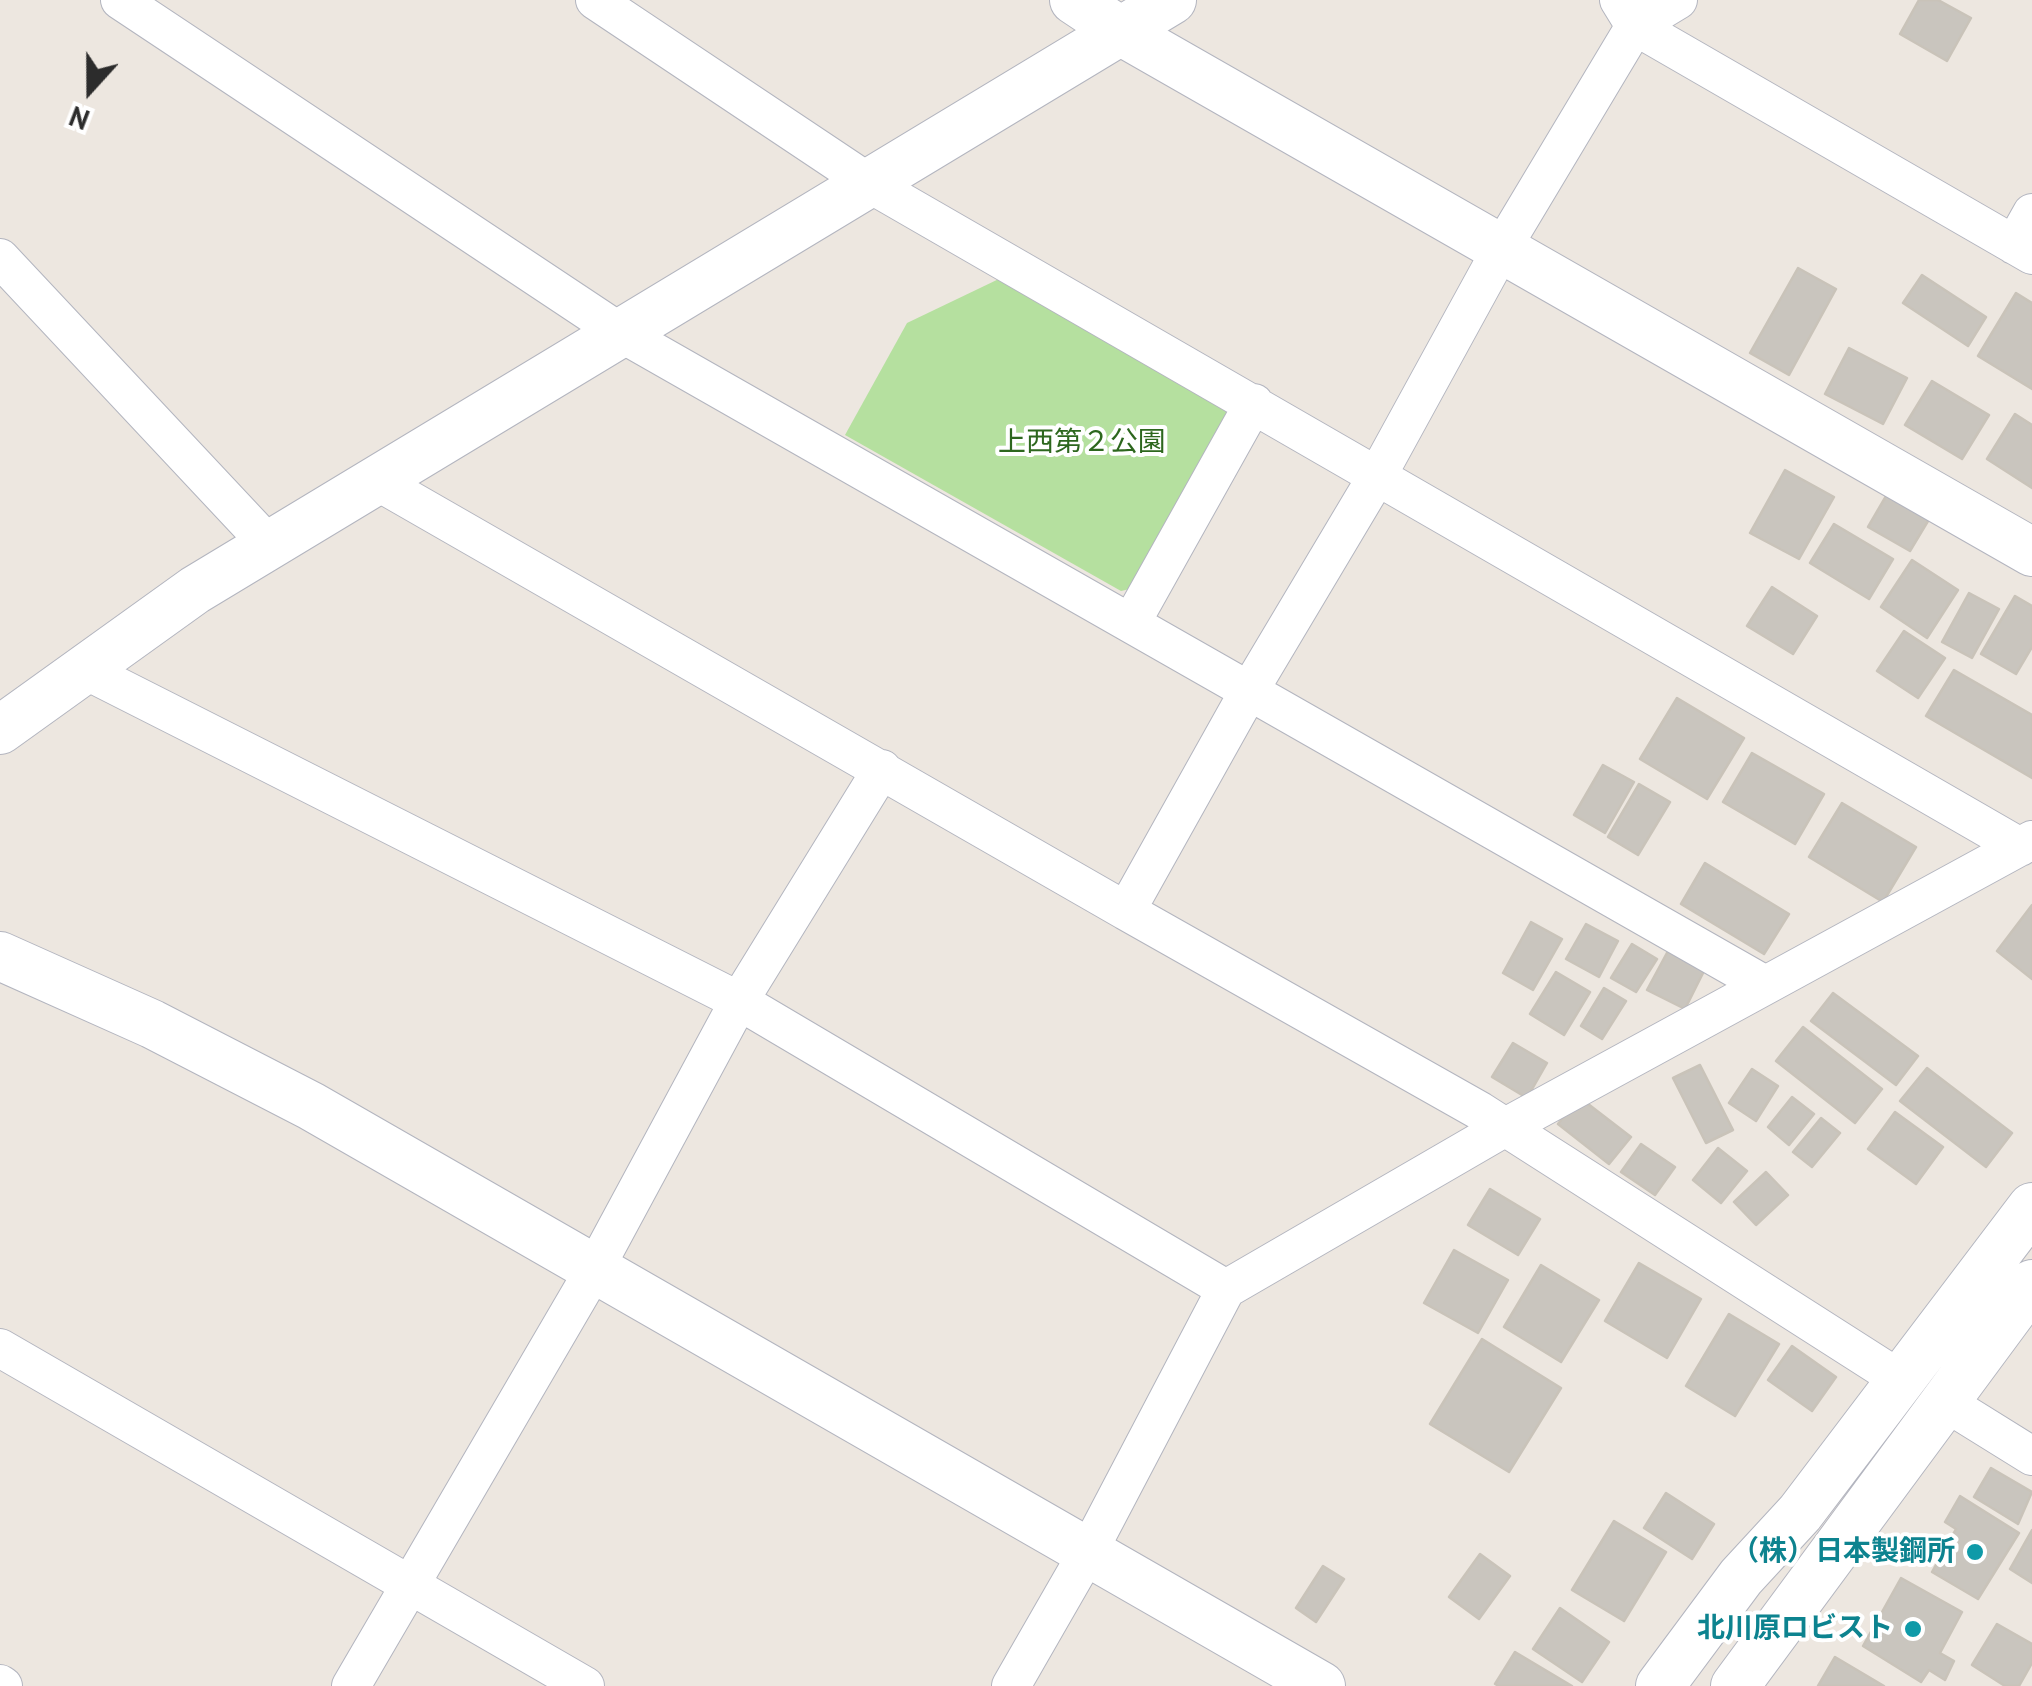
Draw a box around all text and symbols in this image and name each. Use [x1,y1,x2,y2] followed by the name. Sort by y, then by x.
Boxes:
[40,40,140,140] north arrow
[64,98,94,139] text: N
[998,426,1166,460] park label: 上西第２公園
[1731,1535,1955,1569] place label: （株）日本製鋼所
[1964,1541,1986,1563] marker: （株）日本製鋼所
[1697,1612,1893,1646] place label: 北川原ロビスト
[1902,1618,1924,1640] marker: 北川原ロビスト

